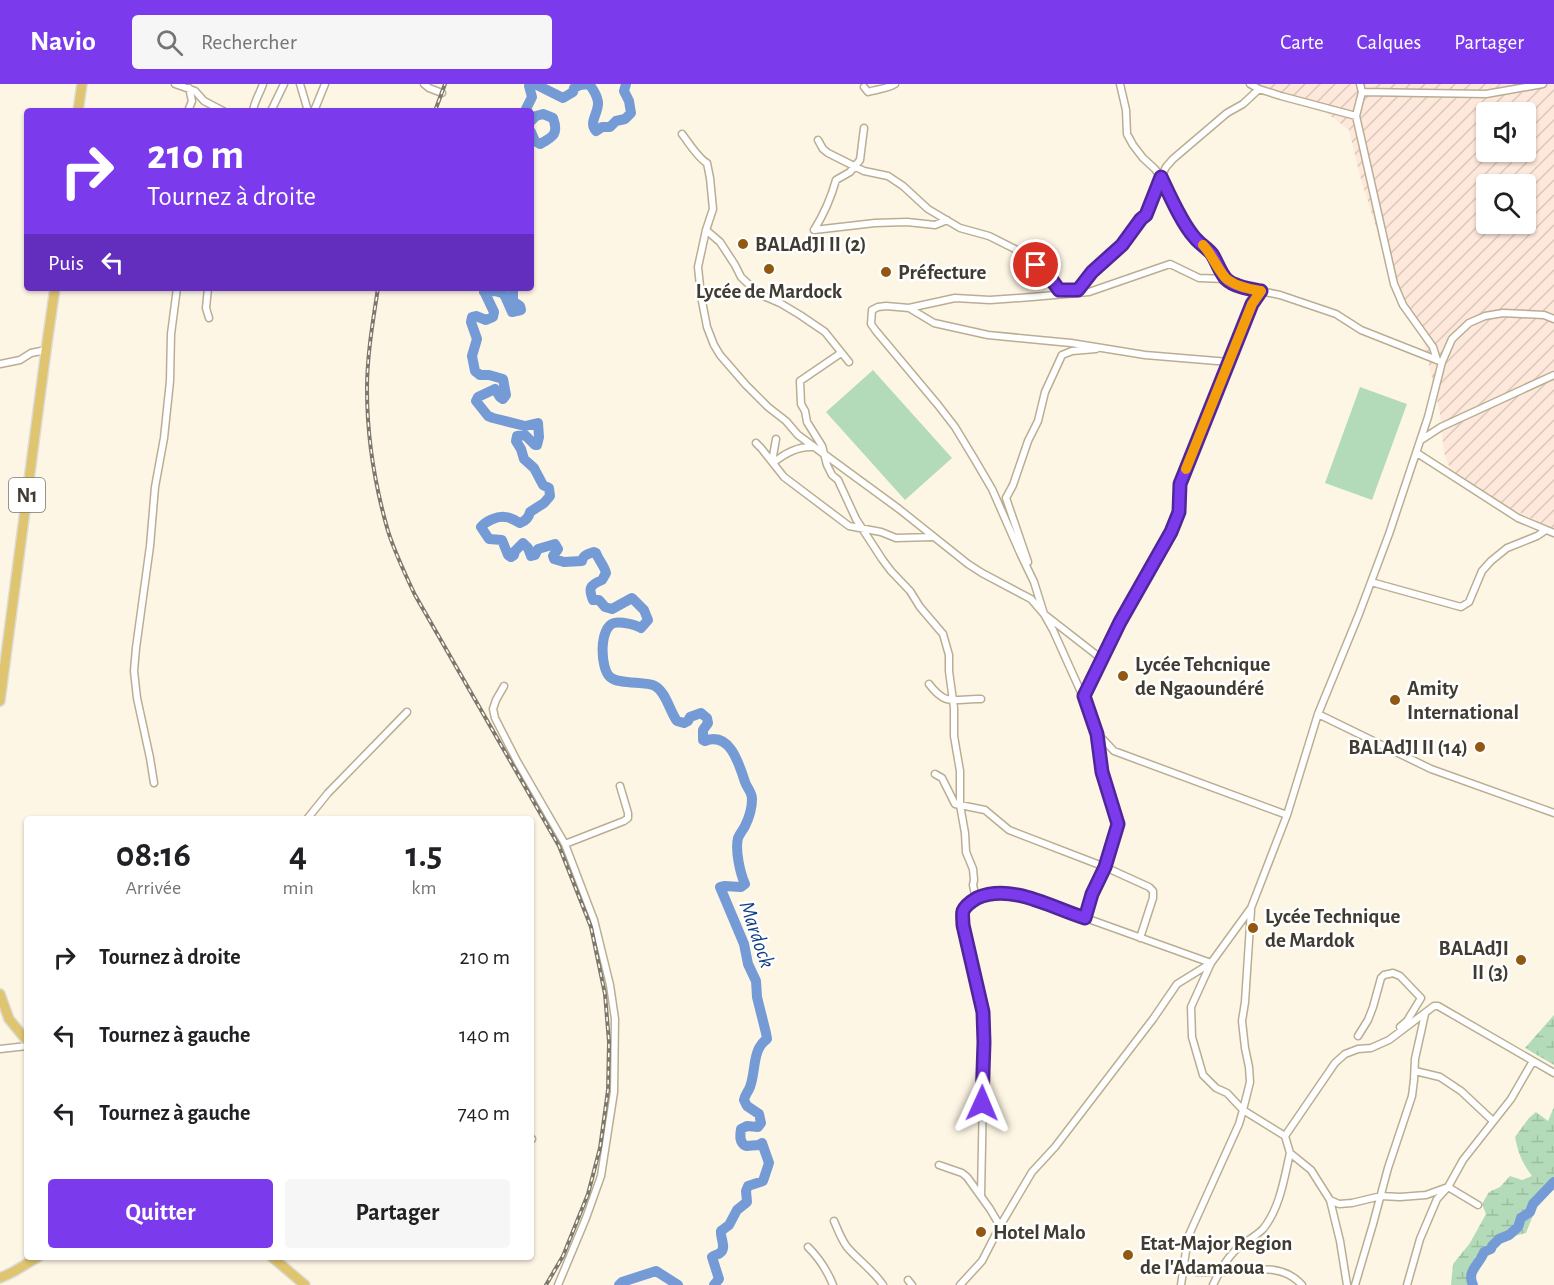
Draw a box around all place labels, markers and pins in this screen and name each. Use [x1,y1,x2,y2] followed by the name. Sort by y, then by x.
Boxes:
[755,234,867,255] place label: BALAdJI II (2)
[736,237,750,251] marker: BALAdJI II (2)
[1010,239,1061,290] pin
[762,262,776,276] marker: Lycée de Mardock
[898,262,987,283] place label: Préfecture
[879,265,893,279] marker: Préfecture
[696,281,843,302] place label: Lycée de Mardock
[1135,654,1270,699] place label: Lycée Tehcnique de Ngaoundéré
[1116,669,1130,683] marker: Lycée Tehcnique de Ngaoundéré
[1407,678,1519,723] place label: Amity International
[1388,693,1402,707] marker: Amity International
[1348,737,1468,758] place label: BALAdJI II (14)
[1473,740,1487,754] marker: BALAdJI II (14)
[1265,906,1400,951] place label: Lycée Technique de Mardok
[1246,921,1260,935] marker: Lycée Technique de Mardok
[1439,938,1509,983] place label: BALAdJI II (3)
[1514,953,1528,967] marker: BALAdJI II (3)
[993,1222,1086,1243] place label: Hotel Malo
[974,1225,988,1239] marker: Hotel Malo
[1140,1233,1292,1278] place label: Etat-Major Region de l'Adamaoua
[1121,1248,1135,1262] marker: Etat-Major Region de l'Adamaoua

